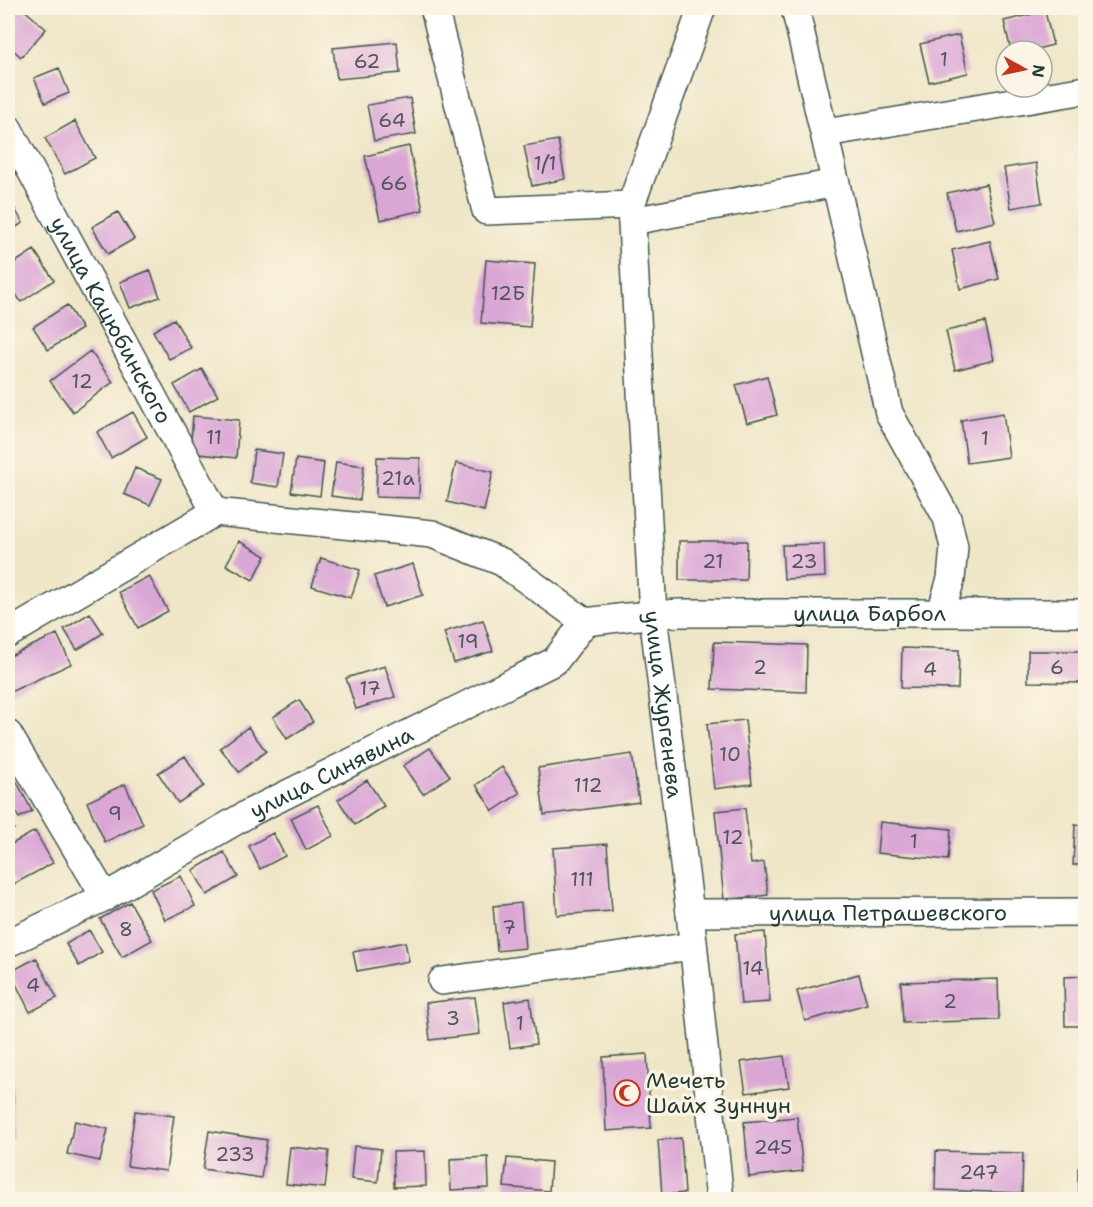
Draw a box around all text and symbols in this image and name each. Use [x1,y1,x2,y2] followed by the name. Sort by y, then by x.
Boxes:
[994,39,1054,99] north arrow
[940,46,948,72] house number: 1
[354,48,380,74] house number: 62
[1027,63,1050,79] text: N
[378,107,406,133] house number: 64
[533,150,557,176] house number: 1/1
[380,170,408,196] house number: 66
[44,211,179,429] street label: улица Кацюбинского
[491,280,525,306] house number: 12Б
[71,368,93,394] house number: 12
[206,424,222,450] house number: 11
[981,425,989,451] house number: 1
[381,465,415,491] house number: 21а
[702,548,724,574] house number: 21
[791,548,817,574] house number: 23
[793,599,946,628] street label: улица Барбол
[638,609,690,800] street label: улица Жургенева
[457,628,479,654] house number: 19
[753,654,767,680] house number: 2
[1050,654,1064,680] house number: 6
[923,656,937,682] house number: 4
[359,675,381,701] house number: 17
[245,719,418,825] street label: улица Синявина
[719,741,741,767] house number: 10
[574,772,603,798] house number: 112
[108,800,122,826] house number: 9
[722,824,744,850] house number: 12
[910,828,918,854] house number: 1
[570,866,594,892] house number: 111
[769,898,1007,927] street label: улица Петрашевского
[502,914,516,940] house number: 7
[119,916,133,942] house number: 8
[742,955,764,981] house number: 14
[26,972,40,998] house number: 4
[943,988,957,1014] house number: 2
[446,1005,460,1031] house number: 3
[516,1010,524,1036] house number: 1
[646,1066,791,1120] place label: Мечеть Шайх Зуннун
[612,1078,642,1108] mosque icon: Мечеть Шайх Зуннун
[754,1134,792,1160] house number: 245
[215,1141,255,1167] house number: 233
[959,1159,999,1185] house number: 247

